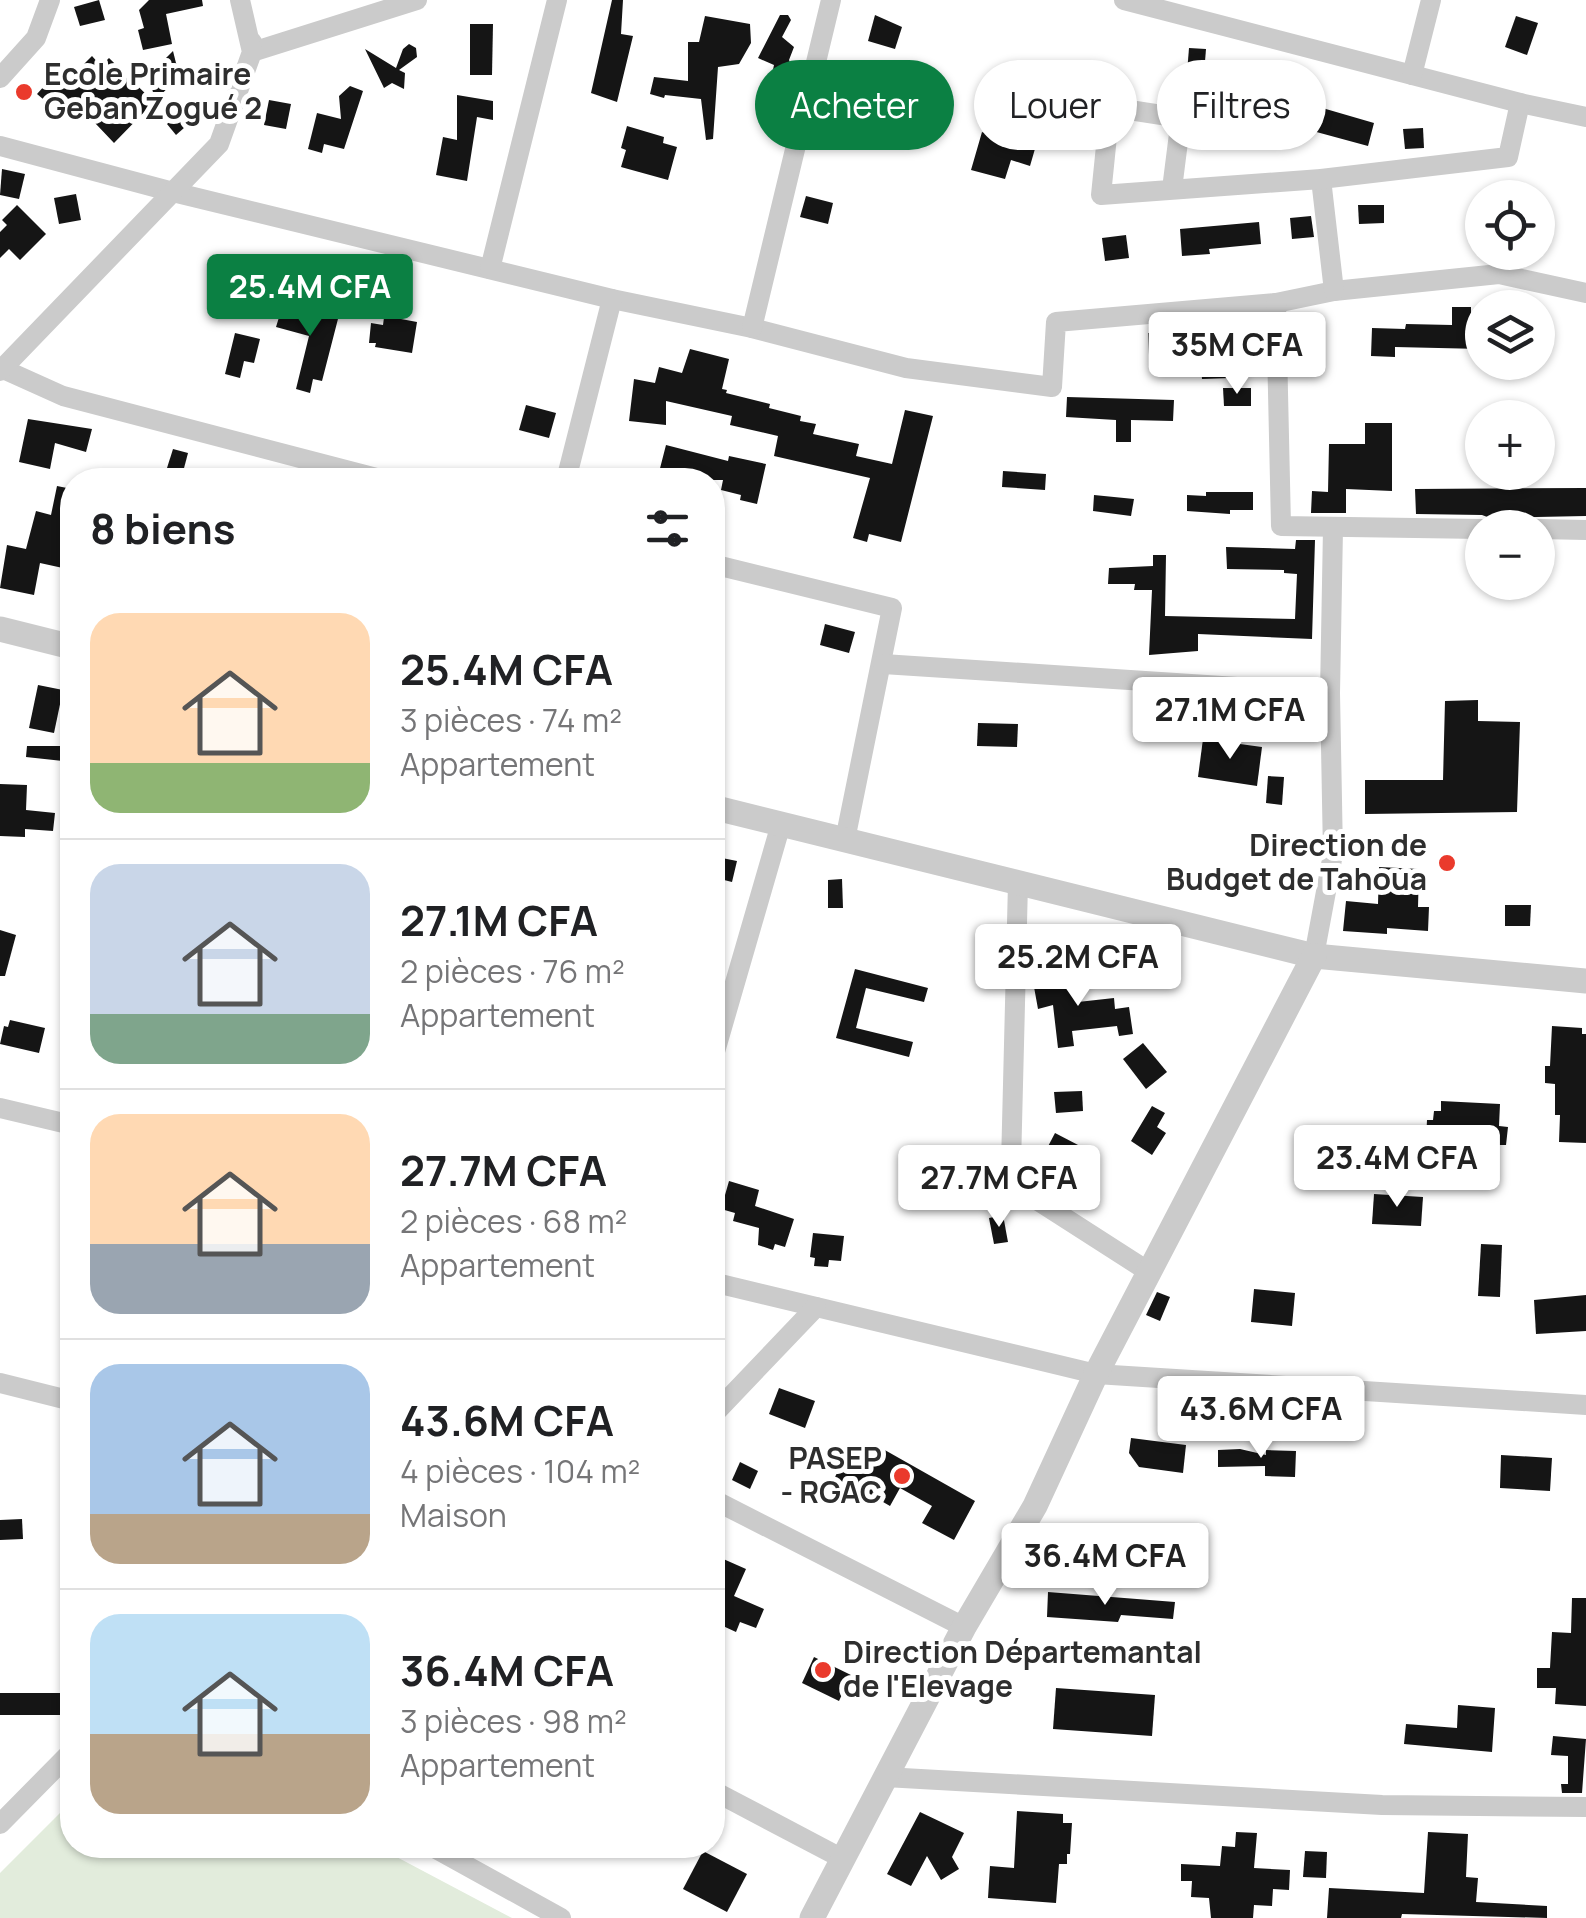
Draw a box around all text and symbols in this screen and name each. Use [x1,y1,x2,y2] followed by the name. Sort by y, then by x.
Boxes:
[44,53,262,128] place label: Ecole Primaire Geban Zogué 2
[755,60,954,150] chip: Acheter
[974,60,1137,150] chip: Louer
[1157,60,1326,150] chip: Filtres
[13,81,35,103] marker: Ecole Primaire Geban Zogué 2
[1465,180,1555,600] map controls
[1465,180,1555,270] button: locate
[196,254,424,339] pin: 25.4M CFA
[229,264,391,308] text: 25.4M CFA
[1465,290,1555,380] button: layers
[1145,312,1329,397] pin: 35M CFA
[1171,322,1303,366] text: 35M CFA
[1465,400,1555,490] button: +
[90,499,235,557] text: 8 biens
[640,501,695,556] icon: filters
[1465,510,1555,600] button: −
[400,640,613,698] text: 25.4M CFA
[170,653,290,773] icon: home
[1116,677,1344,762] pin: 27.1M CFA
[1155,687,1305,731] text: 27.1M CFA
[400,698,622,742] text: 3 pièces · 74 m²
[400,742,595,786] text: Appartement
[1166,824,1427,899] place label: Direction de Budget de Tahoua
[1436,852,1458,874] marker: Direction de Budget de Tahoua
[400,891,598,949] text: 27.1M CFA
[170,904,290,1024] icon: home
[964,924,1192,1009] pin: 25.2M CFA
[997,934,1159,978] text: 25.2M CFA
[400,949,625,993] text: 2 pièces · 76 m²
[400,993,595,1037] text: Appartement
[1283,1125,1511,1210] pin: 23.4M CFA
[1316,1135,1478,1179] text: 23.4M CFA
[400,1141,607,1199] text: 27.7M CFA
[885,1145,1113,1230] pin: 27.7M CFA
[170,1154,290,1274] icon: home
[920,1155,1078,1199] text: 27.7M CFA
[400,1199,627,1243] text: 2 pièces · 68 m²
[400,1243,595,1287] text: Appartement
[1147,1376,1375,1461] pin: 43.6M CFA
[1180,1386,1342,1430] text: 43.6M CFA
[400,1391,614,1449] text: 43.6M CFA
[170,1404,290,1524] icon: home
[781,1437,882,1512] place label: PASEP - RGAC
[400,1449,640,1493] text: 4 pièces · 104 m²
[891,1465,913,1487] marker: PASEP - RGAC
[400,1493,507,1537] text: Maison
[991,1523,1219,1608] pin: 36.4M CFA
[1024,1533,1186,1577] text: 36.4M CFA
[843,1631,1202,1706] place label: Direction Départemantal de l'Elevage
[400,1641,614,1699] text: 36.4M CFA
[170,1654,290,1774] icon: home
[812,1659,834,1681] marker: Direction Départemantal de l'Elevage
[400,1699,627,1743] text: 3 pièces · 98 m²
[400,1743,595,1787] text: Appartement

